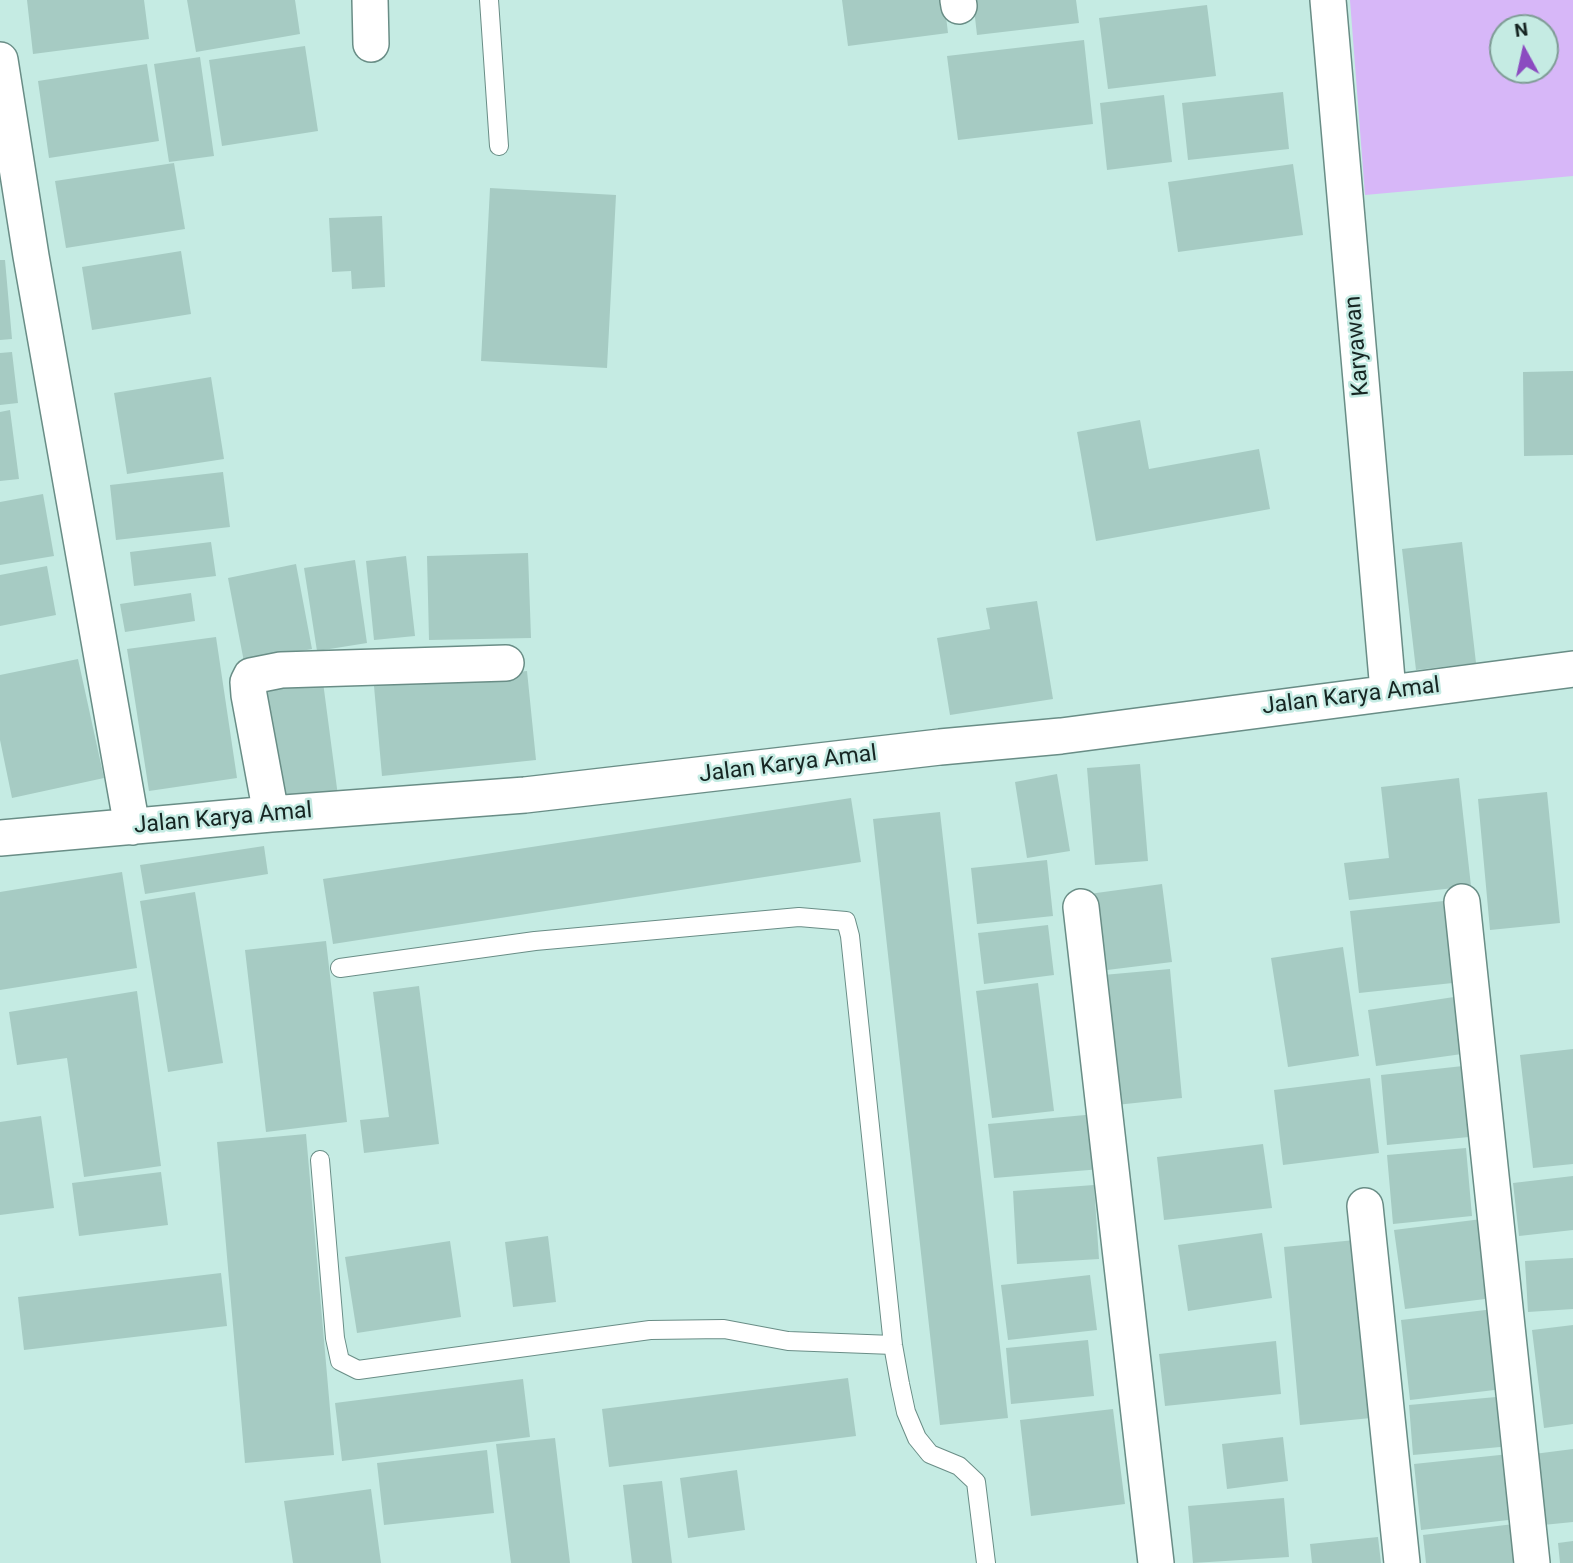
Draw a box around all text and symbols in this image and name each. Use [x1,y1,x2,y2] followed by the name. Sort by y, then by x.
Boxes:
[1489,14,1559,84] north arrow
[1513,17,1530,42] text: N
[1340,295,1376,397] street label: Karyawan
[1261,672,1441,722] street label: Jalan Karya Amal
[698,740,878,790] street label: Jalan Karya Amal
[133,797,313,841] street label: Jalan Karya Amal

